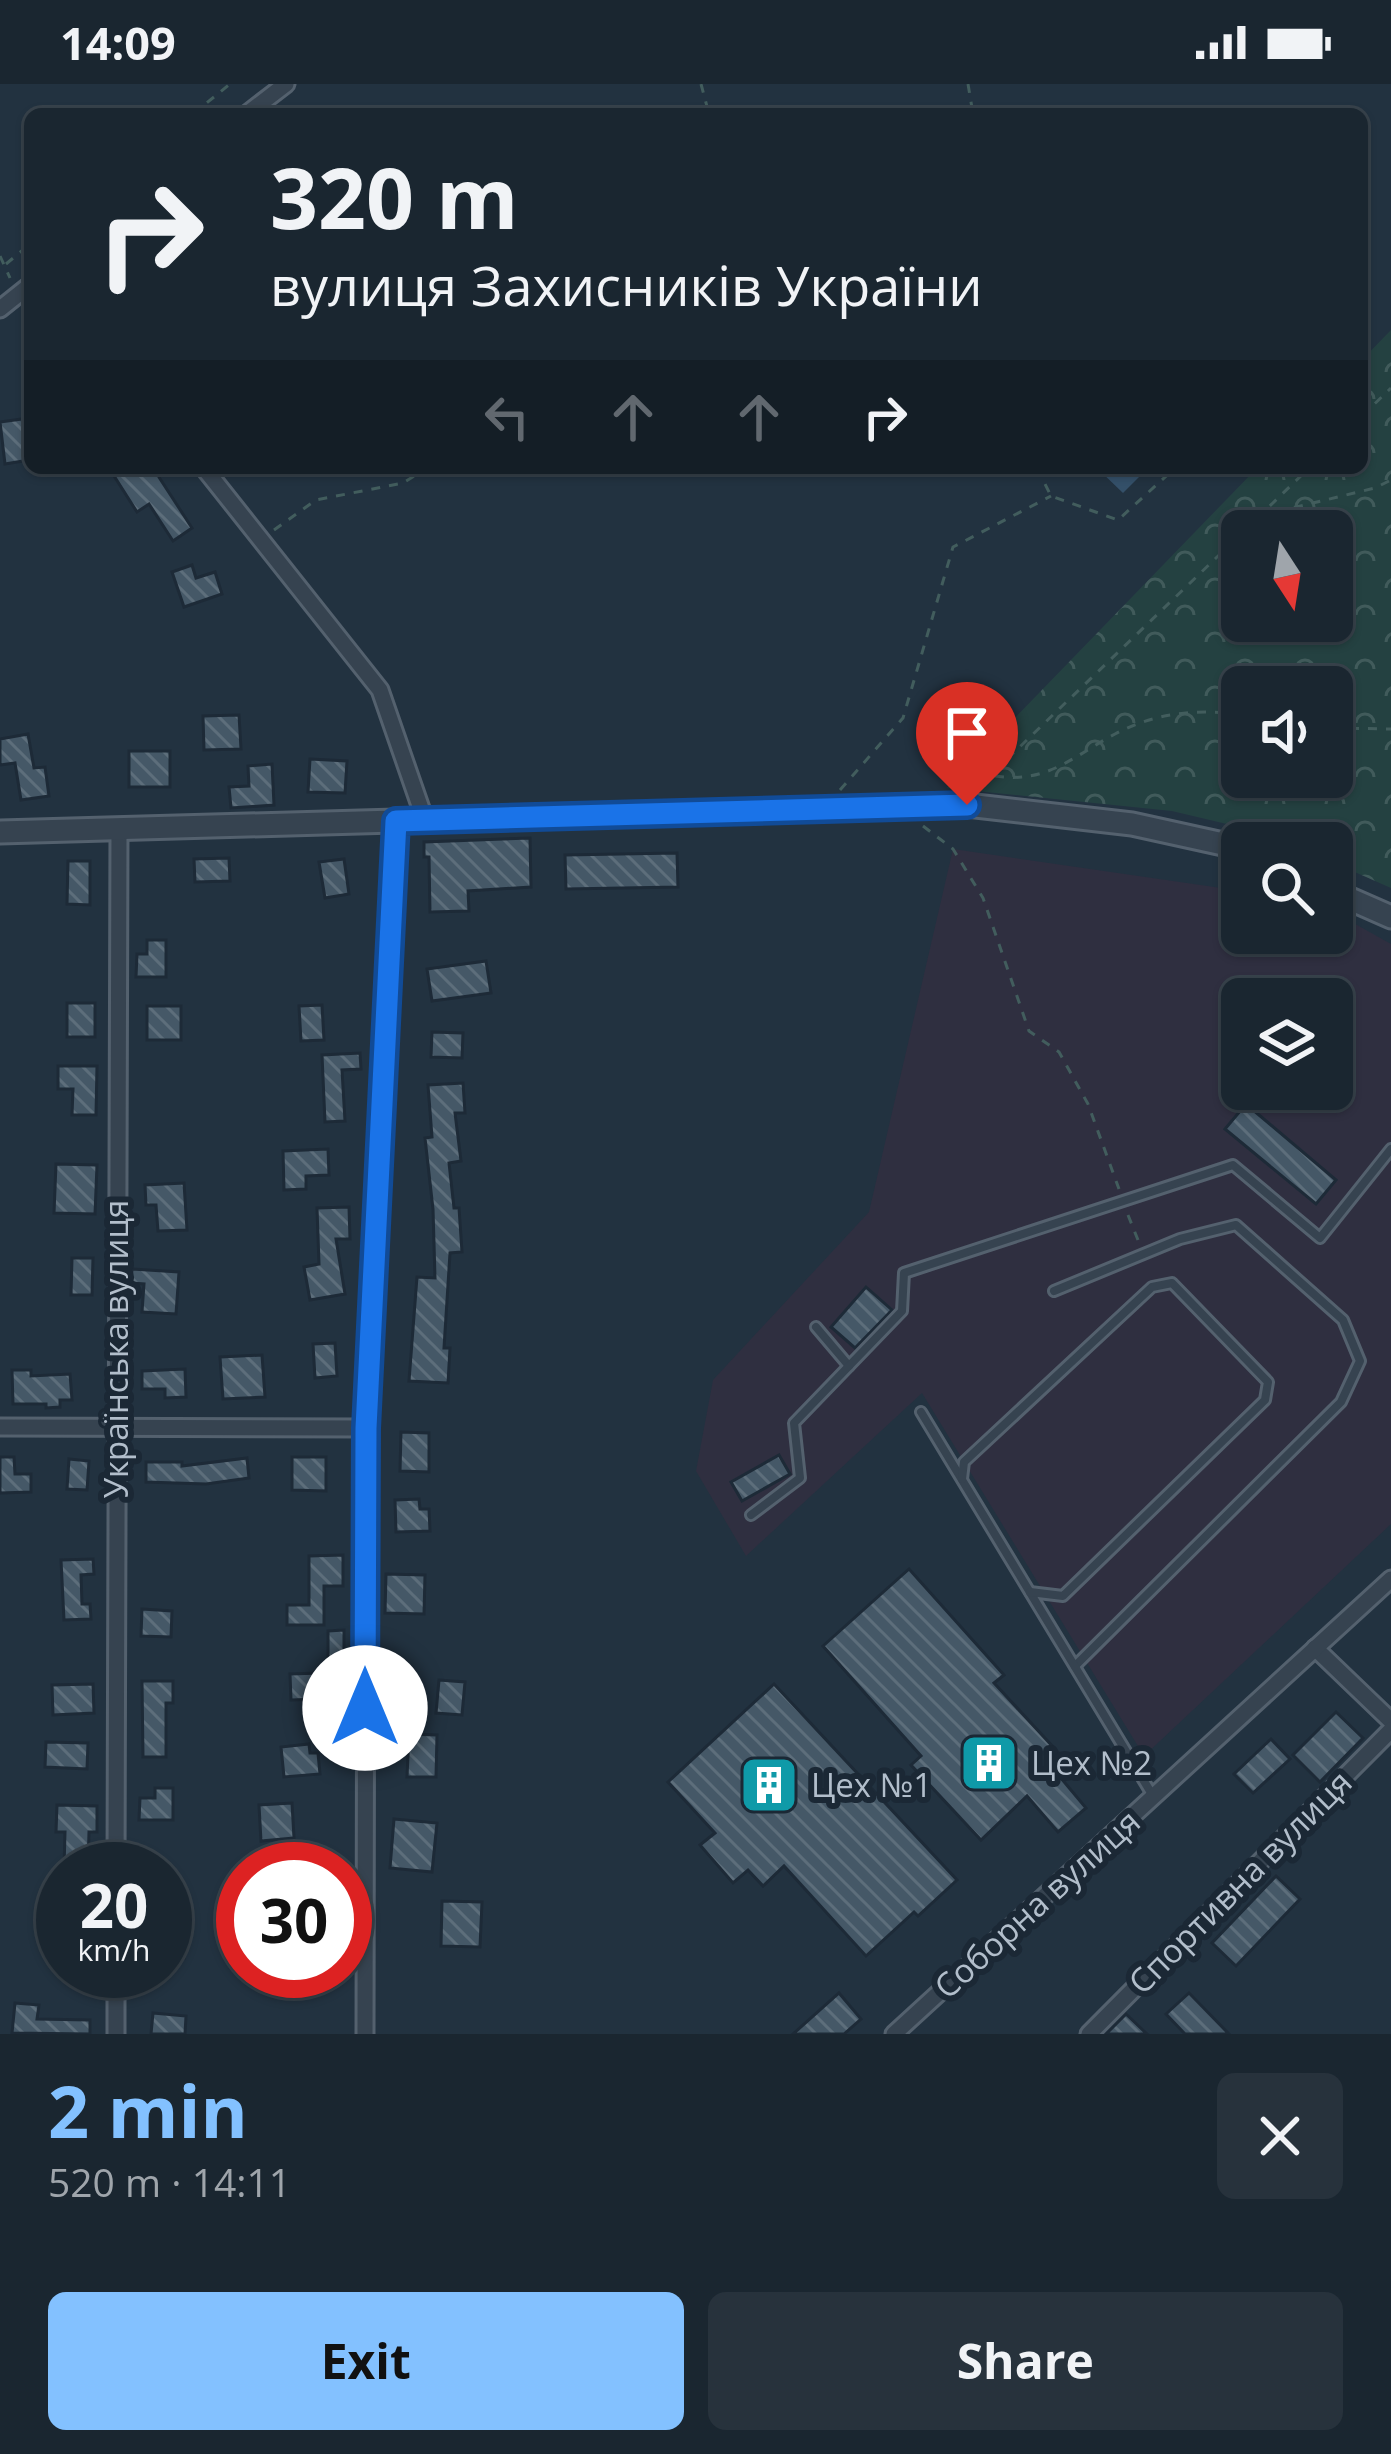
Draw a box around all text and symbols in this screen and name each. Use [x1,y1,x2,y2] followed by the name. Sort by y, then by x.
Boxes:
[60,12,176,73] text: 14:09
[270,139,518,254] text: 320 m
[72,156,228,312] icon: right
[270,248,982,322] text: вулиця Захисників України
[474,384,540,450] icon: left
[600,384,666,450] icon: ahead
[726,384,792,450] icon: ahead
[852,384,918,450] icon: right
[1221,510,1353,642] north arrow
[1221,510,1353,1110] map controls
[1221,666,1353,798] button: sound
[916,682,1018,805] pin
[934,700,1000,766] icon: arrive
[1221,822,1353,954] button: search
[1221,978,1353,1110] button: layers
[93,1200,138,1498] street label: Українська вулиця
[302,1645,428,1771] position arrow
[958,1732,1020,1794] building icon: Цех №2
[1031,1740,1152,1785] place label: Цех №2
[738,1754,800,1816] building icon: Цех №1
[1118,1760,1361,2003] street label: Спортивна вулиця
[811,1762,932,1807] place label: Цех №1
[924,1799,1149,2008] street label: Соборна вулиця
[216,1842,372,1998] speed limit sign: 30
[80,1864,148,1946] text: 20
[78,1929,150,1970] text: km/h
[48,2061,248,2159] text: 2 min
[1217,2073,1343,2199] button: close
[48,2155,291,2208] text: 520 m · 14:11
[48,2292,684,2430] button: Exit
[708,2292,1343,2430] button: Share

